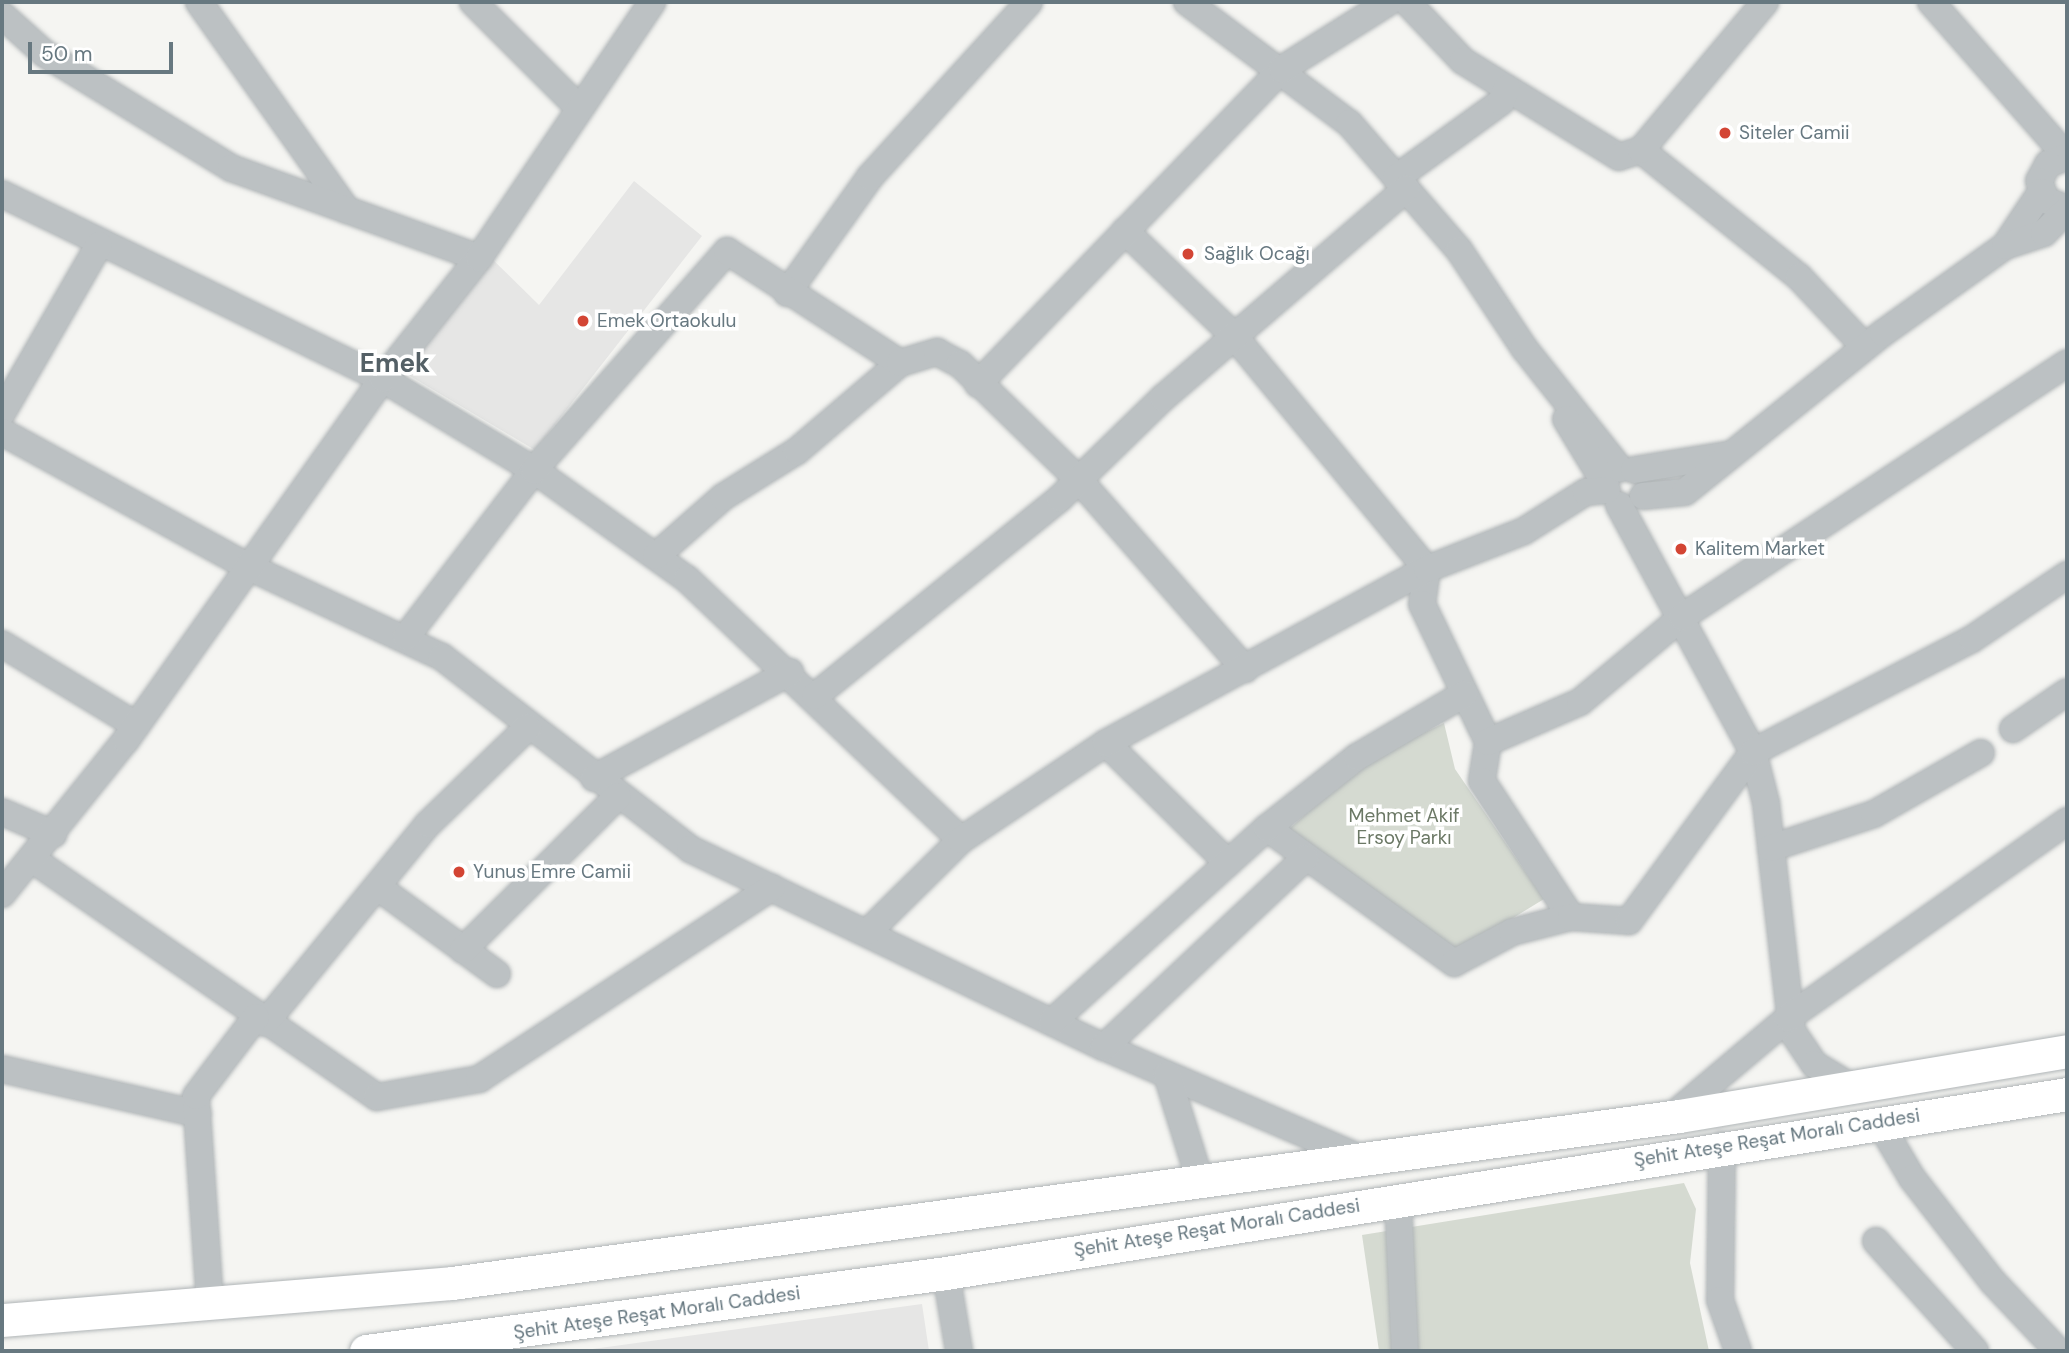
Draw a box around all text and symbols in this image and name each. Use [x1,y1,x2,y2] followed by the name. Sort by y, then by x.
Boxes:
[32,28,177,72] scale bar
[41,40,92,68] text: 50 m
[1739,122,1850,144] place label: Siteler Camii
[1717,125,1733,141] marker: Siteler Camii
[1204,243,1310,265] place label: Sağlık Ocağı
[1178,244,1198,264] marker: Sağlık Ocağı
[597,310,736,332] place label: Emek Ortaokulu
[575,313,591,329] marker: Emek Ortaokulu
[360,348,430,380] district label: Emek
[1695,538,1825,560] place label: Kalitem Market
[1673,541,1689,557] marker: Kalitem Market
[1349,805,1459,849] park label: Mehmet Akif Ersoy Parkı
[473,861,631,883] place label: Yunus Emre Camii
[451,864,467,880] marker: Yunus Emre Camii
[1632,1104,1922,1172] street label: Şehit Ateşe Reşat Moralı Caddesi
[1072,1194,1362,1262] street label: Şehit Ateşe Reşat Moralı Caddesi
[512,1282,802,1344] street label: Şehit Ateşe Reşat Moralı Caddesi

